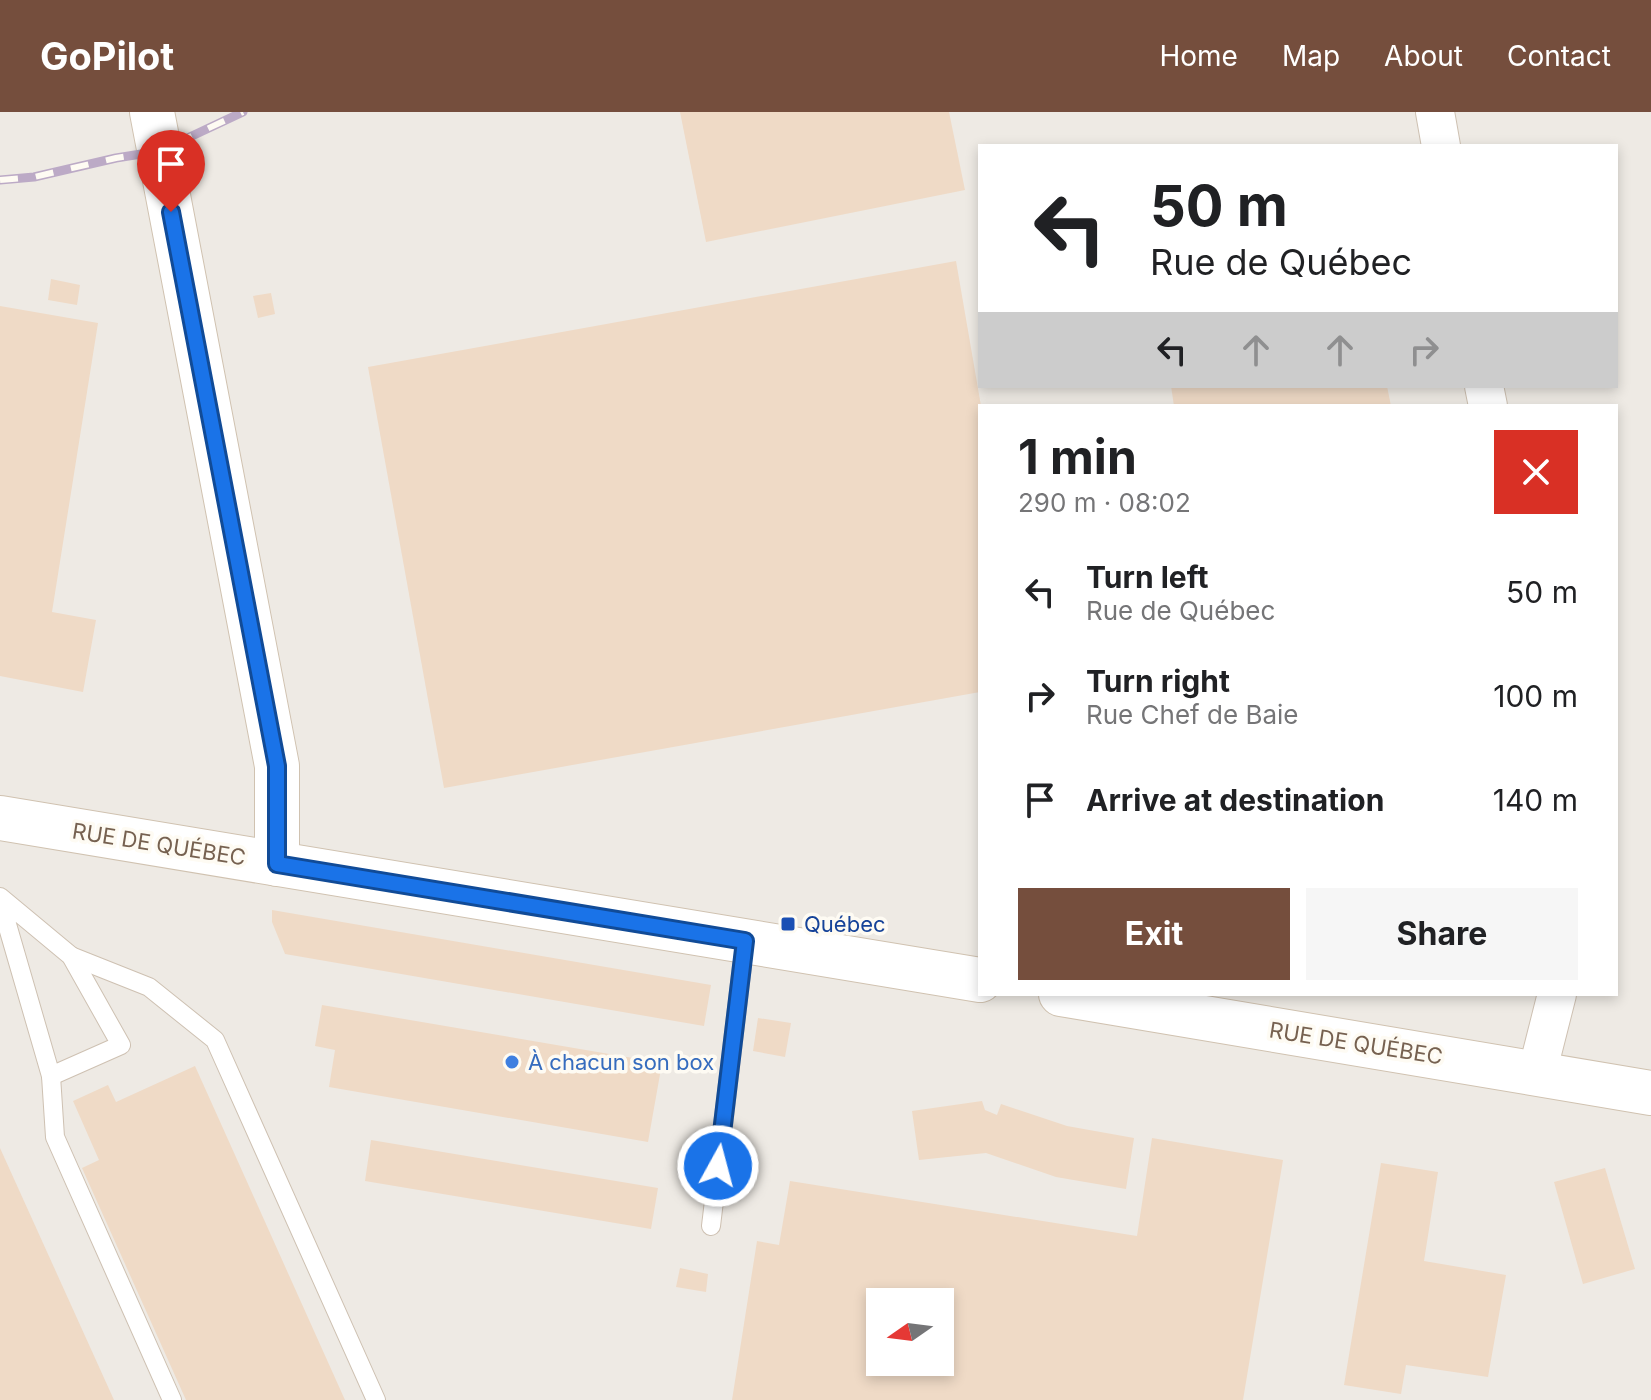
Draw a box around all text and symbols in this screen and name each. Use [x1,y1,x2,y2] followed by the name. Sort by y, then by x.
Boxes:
[40,33,174,79] text: GoPilot
[1159,39,1238,73] text: Home
[1282,39,1340,73] text: Map
[1384,39,1463,73] text: About
[1507,39,1611,73] text: Contact
[137,130,205,212] pin
[149,142,193,186] icon: arrive
[1150,172,1288,240] text: 50 m
[1018,176,1122,280] icon: left
[1150,240,1412,284] text: Rue de Québec
[1150,328,1194,372] icon: left
[1234,328,1278,372] icon: ahead
[1318,328,1362,372] icon: ahead
[1402,328,1446,372] icon: right
[1018,427,1137,486] text: 1 min
[1494,430,1578,514] button: close
[1018,487,1191,518] text: 290 m · 08:02
[1086,559,1208,595] text: Turn left
[1018,570,1062,614] icon: left
[1506,574,1578,610] text: 50 m
[1086,595,1275,626] text: Rue de Québec
[1086,663,1230,699] text: Turn right
[1018,674,1062,718] icon: right
[1493,678,1578,714] text: 100 m
[1086,699,1299,730] text: Rue Chef de Baie
[1018,778,1062,822] icon: arrive
[1086,782,1384,818] text: Arrive at destination
[1493,782,1578,818] text: 140 m
[70,817,248,871] street label: RUE DE QUÉBEC
[1018,888,1290,980] button: Exit
[1306,888,1578,980] button: Share
[804,911,886,937] place label: Québec
[779,915,797,933] marker: Québec
[1267,1016,1445,1070] street label: RUE DE QUÉBEC
[528,1049,714,1075] place label: À chacun son box
[503,1053,521,1071] marker: À chacun son box
[676,1124,760,1208] position arrow
[866,1288,954,1376] north arrow
[866,1288,954,1376] map controls

